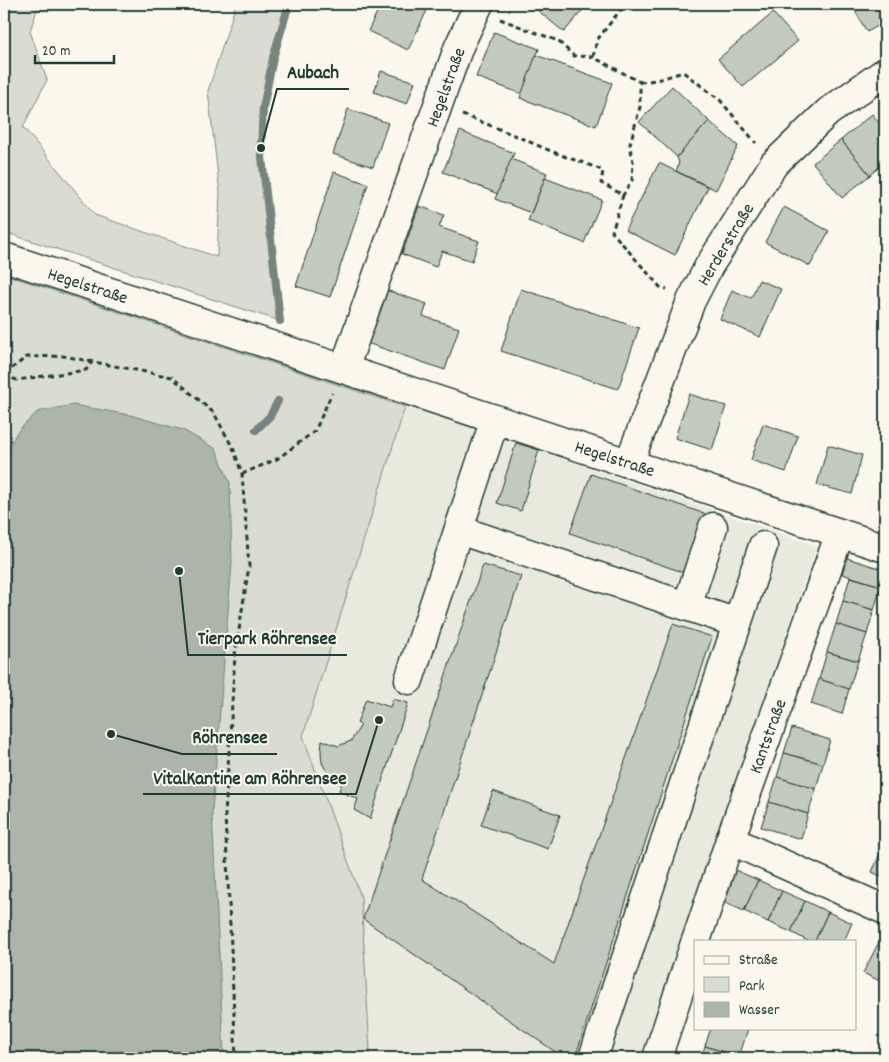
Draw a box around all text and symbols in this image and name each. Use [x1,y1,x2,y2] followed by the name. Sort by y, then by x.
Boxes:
[35,32,114,64] scale bar
[42,41,70,63] text: 20 m
[421,44,473,131] street label: Hegelstraße
[277,55,349,89] callout: Aubach
[287,61,339,88] text: Aubach
[693,199,762,291] street label: Herderstraße
[44,263,131,312] street label: Hegelstraße
[571,436,658,485] street label: Hegelstraße
[188,621,347,655] callout: Tierpark Röhrensee
[198,627,336,654] text: Tierpark Röhrensee
[744,696,794,778] street label: Kantstraße
[182,720,277,754] callout: Röhrensee
[192,726,268,753] text: Röhrensee
[143,760,356,794] callout: VitalKantine am Röhrensee
[153,767,347,794] text: VitalKantine am Röhrensee
[694,940,856,1030] legend
[739,950,778,972] text: Straße
[739,976,765,998] text: Park
[739,1000,780,1022] text: Wasser

